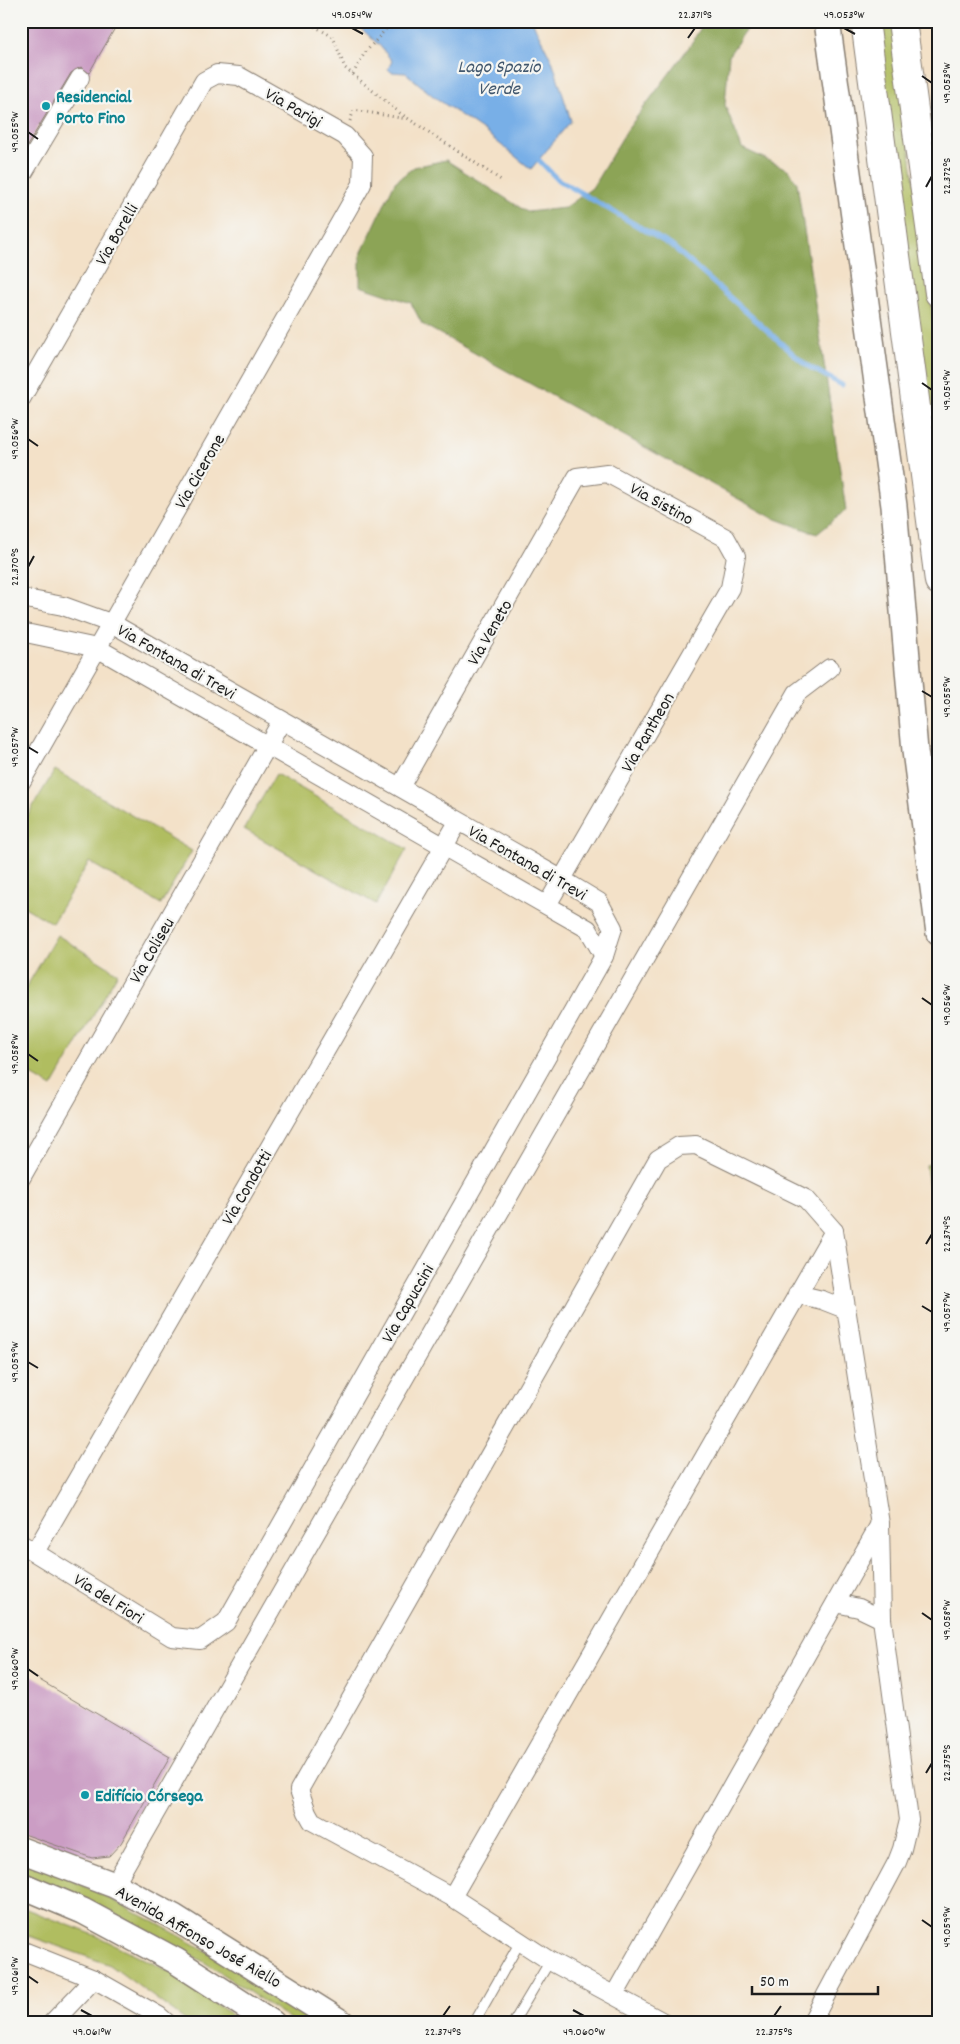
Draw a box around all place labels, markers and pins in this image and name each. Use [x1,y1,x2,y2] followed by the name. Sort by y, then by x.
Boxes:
[56,86,132,132] place label: Residencial Porto Fino
[40,100,52,112] marker: Residencial Porto Fino
[95,1785,203,1810] place label: Edifício Córsega
[79,1789,91,1801] marker: Edifício Córsega

